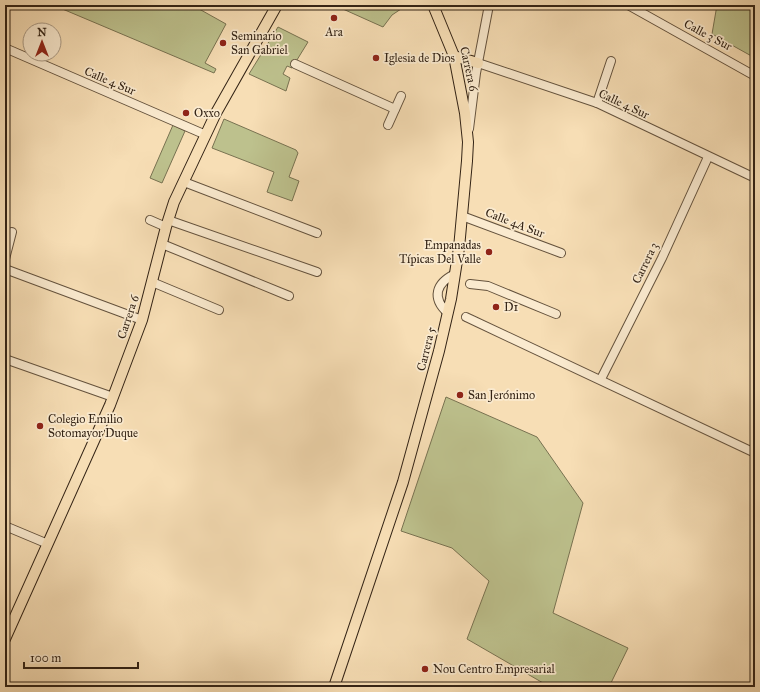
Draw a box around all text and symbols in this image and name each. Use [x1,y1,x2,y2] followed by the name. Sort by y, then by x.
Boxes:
[329,13,339,23] marker: Ara
[682,17,735,54] street label: Calle 3 Sur
[22,22,62,62] north arrow
[324,25,344,39] place label: Ara
[37,26,47,39] text: N
[231,29,288,57] place label: Seminario San Gabriel
[218,38,228,48] marker: Seminario San Gabriel
[457,45,481,94] street label: Carrera 6
[384,51,455,66] place label: Iglesia de Dios
[371,53,381,63] marker: Iglesia de Dios
[82,64,138,98] street label: Calle 4 Sur
[596,86,652,122] street label: Calle 4 Sur
[194,106,220,120] place label: Oxxo
[181,108,191,118] marker: Oxxo
[483,205,547,241] street label: Calle 4A Sur
[399,238,481,266] place label: Empanadas Típicas Del Valle
[629,240,661,286] street label: Carrera 3
[484,247,494,257] marker: Empanadas Típicas Del Valle
[114,292,142,341] street label: Carrera 6
[504,300,518,314] place label: D1
[491,302,501,312] marker: D1
[414,325,438,372] street label: Carrera 5
[468,388,535,403] place label: San Jerónimo
[455,390,465,400] marker: San Jerónimo
[48,412,138,441] place label: Colegio Emilio Sotomayor Duque
[35,421,45,431] marker: Colegio Emilio Sotomayor Duque
[24,644,138,670] scale bar
[30,651,61,665] text: 100 m
[433,662,555,676] place label: Nou Centro Empresarial
[420,664,430,674] marker: Nou Centro Empresarial

